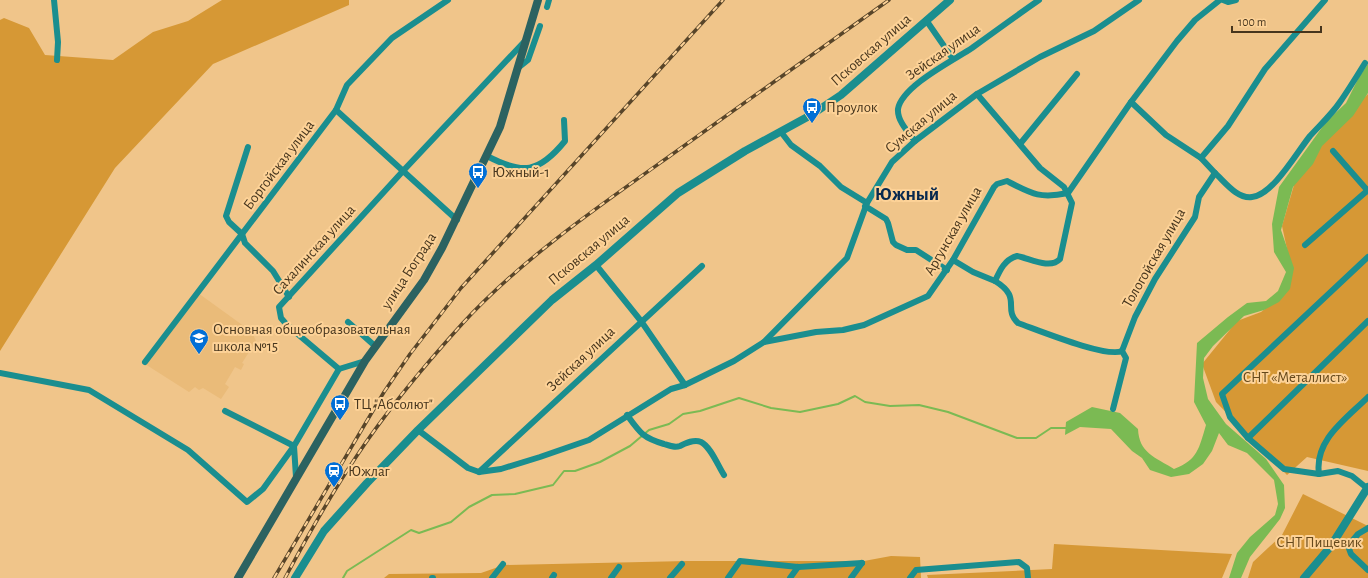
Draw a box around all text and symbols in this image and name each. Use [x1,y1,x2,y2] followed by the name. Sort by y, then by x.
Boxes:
[1232,8,1321,34] scale bar
[828,11,914,89] street label: Псковская улица
[1238,16,1266,28] text: 100 m
[903,21,983,83] street label: Зейская улица
[882,88,960,156] street label: Сумская улица
[801,96,823,124] bus stop icon: Проулок
[826,100,878,115] place label: Проулок
[241,117,317,212] street label: Боргойская улица
[467,161,489,189] bus stop icon: Южный-1
[492,165,550,180] place label: Южный-1
[922,184,985,278] street label: Аргунская улица
[875,185,939,204] district label: Южный
[270,202,358,298] street label: Сахалинская улица
[1120,206,1188,310] street label: Тологойская улица
[546,212,632,288] street label: Псковская улица
[378,230,439,313] street label: улица Бограда
[213,322,411,354] place label: Основная общеобразовательная школа №15
[544,324,618,394] street label: Зейская улица
[188,327,210,355] school or university icon: Основная общеобразовательная школа №15
[1243,370,1347,385] park label: СНТ «Металлист»
[329,393,351,421] bus stop icon: ТЦ "Абсолют"
[354,397,433,412] place label: ТЦ "Абсолют"
[323,460,345,488] station icon: Южлаг
[348,464,391,479] place label: Южлаг
[1276,535,1362,550] park label: СНТ Пищевик

